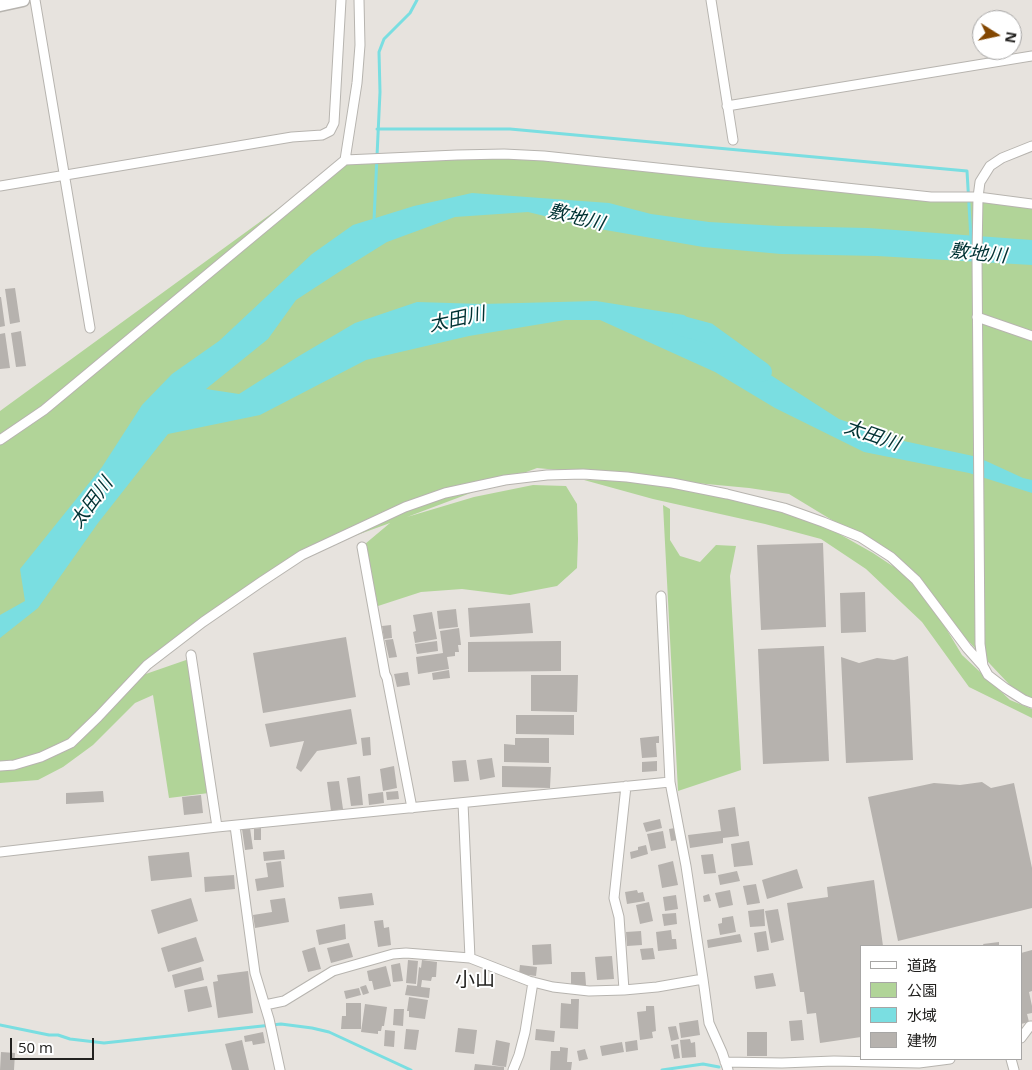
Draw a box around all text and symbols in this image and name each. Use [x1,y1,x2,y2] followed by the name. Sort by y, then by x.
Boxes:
[972,10,1022,60] north arrow
[1001,30,1022,45] text: N
[546,200,606,236] water label: 敷地川
[948,240,1008,268] water label: 敷地川
[427,303,487,337] water label: 太田川
[841,416,903,456] water label: 太田川
[66,473,118,533] water label: 太田川
[860,945,1022,1060] legend
[907,955,937,975] text: 道路
[455,968,495,992] district label: 小山
[907,980,937,1000] text: 公園
[907,1005,937,1025] text: 水域
[12,1028,96,1060] scale bar
[907,1030,937,1050] text: 建物
[18,1037,53,1057] text: 50 m

